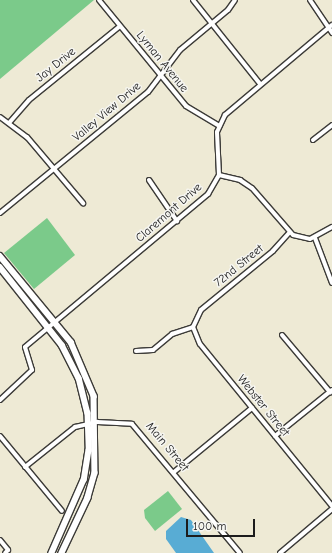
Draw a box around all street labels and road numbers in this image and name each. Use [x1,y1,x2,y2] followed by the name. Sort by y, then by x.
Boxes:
[133,28,191,96] street label: Lyman Avenue
[33,45,79,85] street label: Jay Drive
[70,79,144,145] street label: Valley View Drive
[133,180,205,246] street label: Claremont Drive
[212,242,266,290] street label: 72nd Street
[234,372,292,440] street label: Webster Street
[142,420,192,474] street label: Main Street

